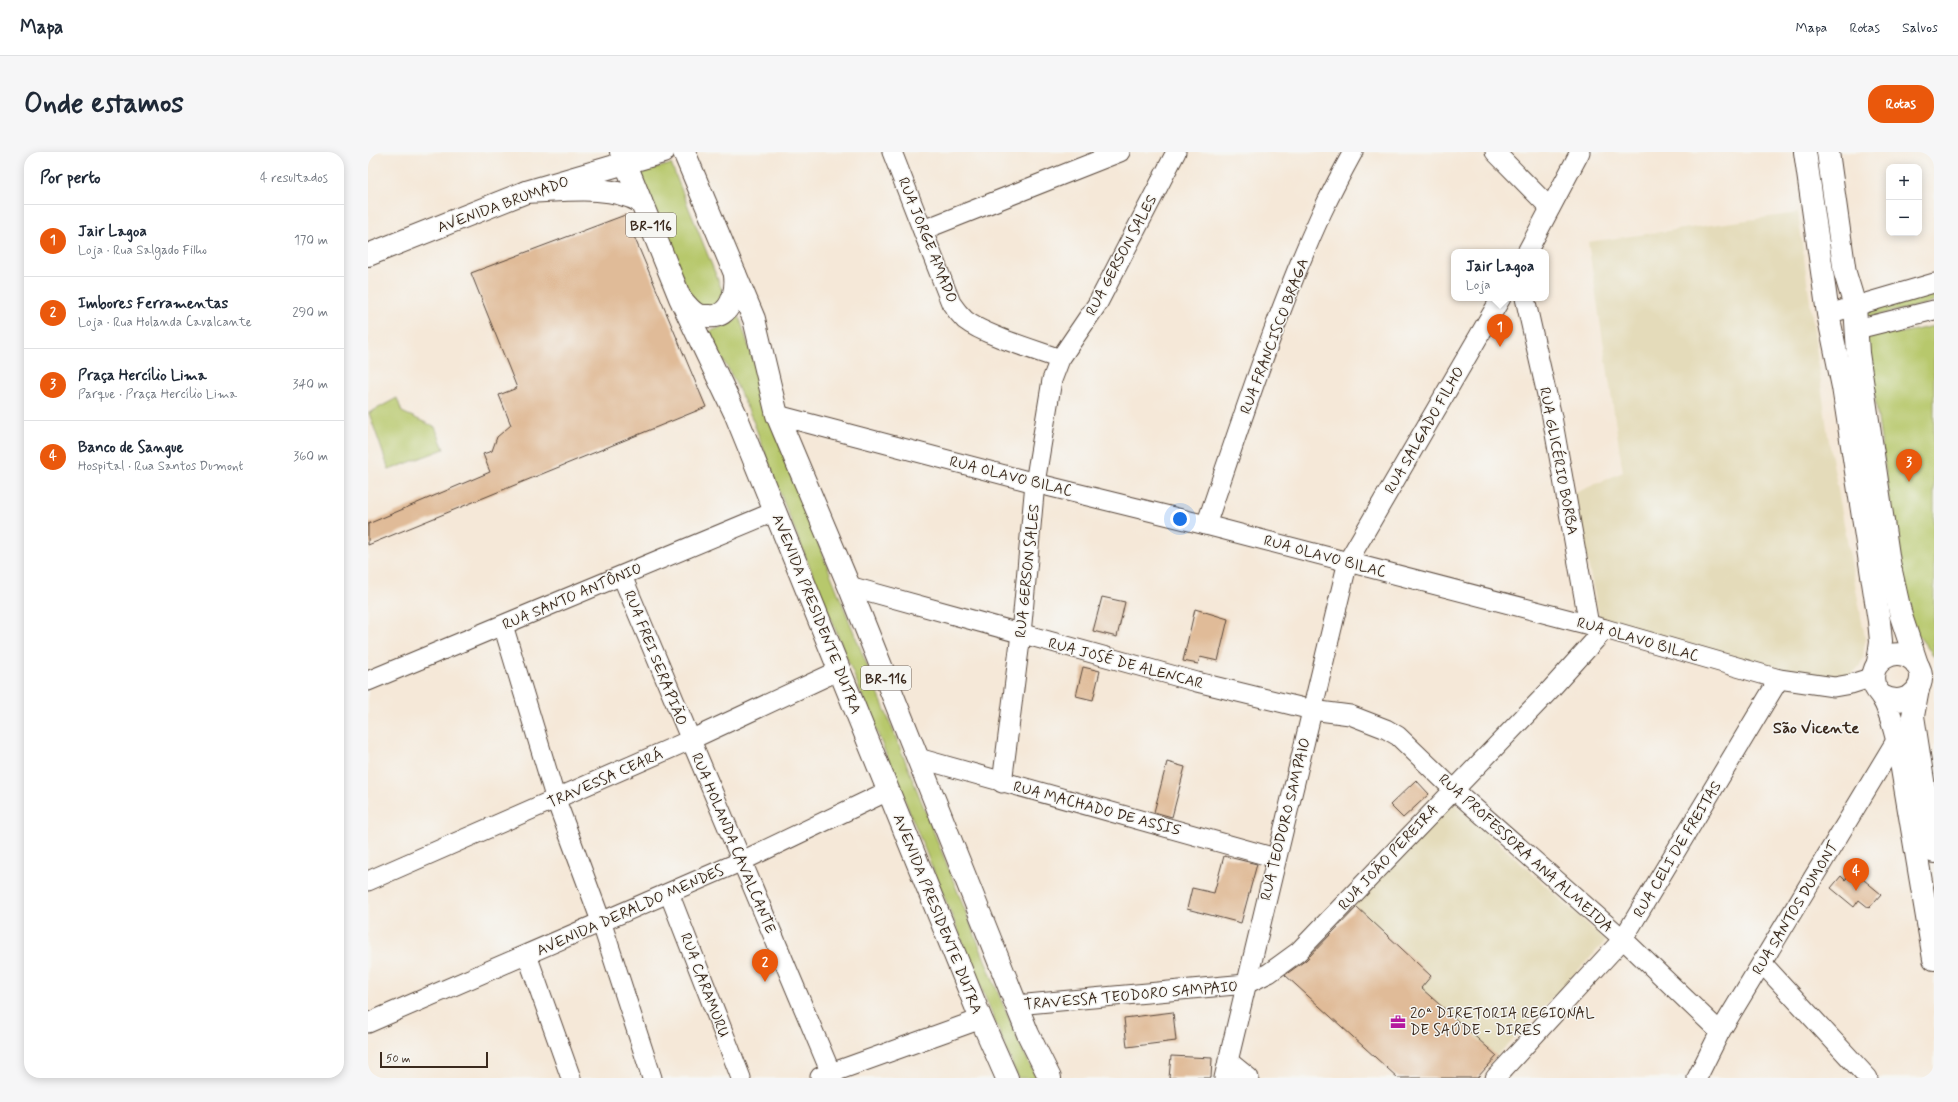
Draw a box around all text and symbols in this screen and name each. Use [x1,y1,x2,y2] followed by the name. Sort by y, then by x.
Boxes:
[20,15,63,40] text: Mapa
[1796,19,1827,37] text: Mapa
[1849,19,1880,37] text: Rotas
[1902,19,1938,37] text: Salvos
[1868,85,1934,123] button: Rotas
[24,86,184,123] text: Onde estamos
[1886,164,1922,236] map controls
[1886,164,1922,200] button: +
[40,167,101,189] text: Por perto
[260,170,328,187] text: 4 resultados
[435,172,572,238] street label: AVENIDA BRUMADO
[893,175,961,306] street label: RUA JORGE AMADO
[1082,191,1162,319] street label: RUA GERSON SALES
[1886,200,1922,236] button: −
[626,213,676,237] road number: BR-116
[78,222,147,242] text: Jair Lagoa
[50,232,56,249] text: 1
[294,232,328,249] text: 170 m
[78,242,207,259] text: Loja · Rua Salgado Filho
[1451,249,1549,301] popup
[1236,256,1314,417] street label: RUA FRANCISCO BRAGA
[1466,257,1534,277] text: Jair Lagoa
[1466,277,1491,294] text: Loja
[78,294,228,314] text: Imbores Ferramentas
[50,304,56,321] text: 2
[292,304,328,321] text: 290 m
[78,314,252,331] text: Loja · Rua Holanda Cavalcante
[1487,314,1513,347] pin: 1
[1380,363,1469,498] street label: RUA SALGADO FILHO
[78,366,207,386] text: Praça Hercílio Lima
[50,376,56,393] text: 3
[293,376,328,393] text: 340 m
[1534,385,1583,537] street label: RUA GLICÉRIO BORBA
[78,386,237,403] text: Parque · Praça Hercílio Lima
[78,438,184,458] text: Banco de Sangue
[49,448,57,465] text: 4
[293,448,328,465] text: 360 m
[1896,449,1922,482] pin: 3
[947,452,1074,502] street label: RUA OLAVO BILAC
[78,458,243,475] text: Hospital · Rua Santos Dumont
[1011,503,1045,639] street label: RUA GERSON SALES
[1170,509,1190,529] your location
[767,511,865,717] street label: AVENIDA PRESIDENTE DUTRA
[1261,531,1388,583] street label: RUA OLAVO BILAC
[499,558,645,635] street label: RUA SANTO ANTÔNIO
[619,588,691,729] street label: RUA FREI SERAPIÃO
[1574,613,1701,667] street label: RUA OLAVO BILAC
[1046,633,1206,694] street label: RUA JOSÉ DE ALENCAR
[861,666,911,690] road number: BR-116
[1773,718,1859,739] district label: São Vicente
[1256,736,1316,903] street label: RUA TEODORO SAMPAIO
[544,744,666,813] street label: TRAVESSA CEARÁ
[686,750,780,937] street label: RUA HOLANDA CAVALCANTE
[1434,770,1617,938] street label: RUA PROFESSORA ANA ALMEIDA
[1011,777,1183,841] street label: RUA MACHADO DE ASSIS
[1629,778,1727,921] street label: RUA CELI DE FREITAS
[1334,800,1443,915] street label: RUA JOÃO PEREIRA
[888,811,986,1017] street label: AVENIDA PRESIDENTE DUTRA
[1748,837,1844,979] street label: RUA SANTOS DUMONT
[1843,858,1869,891] pin: 4
[534,860,727,961] street label: AVENIDA DERALDO MENDES
[675,930,733,1040] street label: RUA CARAMURU
[752,949,778,982] pin: 2
[1023,977,1239,1015] street label: TRAVESSA TEODORO SAMPAIO
[1410,1004,1595,1041] place label: 20ª DIRETORIA REGIONAL DE SAÚDE - DIRES
[1389,1013,1407,1031] office icon: 20ª DIRETORIA REGIONAL DE SAÚDE - DIRES
[380,1050,488,1069] scale bar
[386,1052,411,1066] text: 50 m

